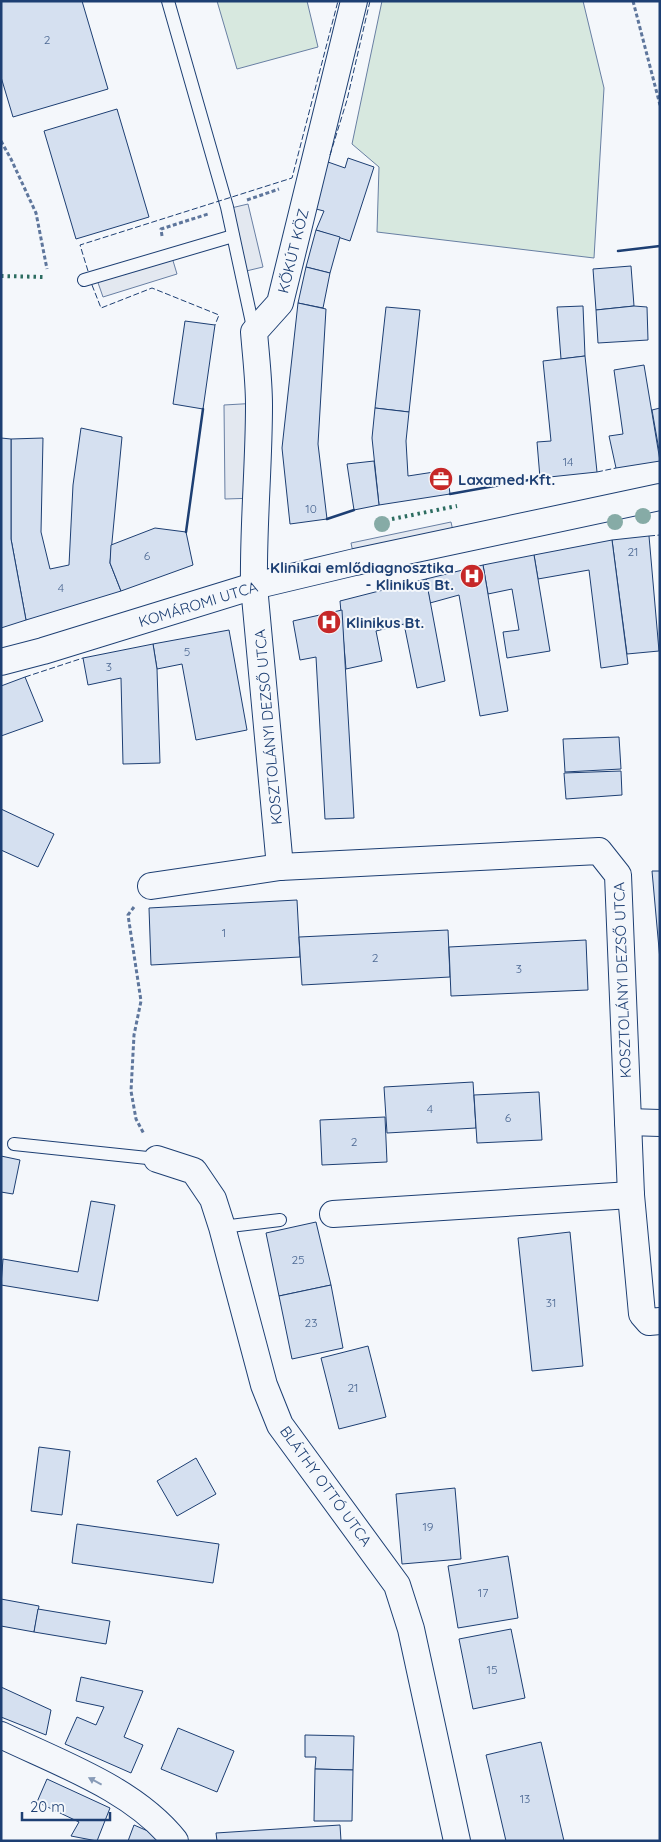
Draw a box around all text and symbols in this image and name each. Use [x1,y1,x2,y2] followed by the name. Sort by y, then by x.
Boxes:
[44,32,51,47] house number: 2
[273,207,313,295] street label: KŐKÚT KÖZ
[563,454,573,469] house number: 14
[428,466,454,492] office icon: Laxamed Kft.
[458,470,555,489] place label: Laxamed Kft.
[305,501,317,516] house number: 10
[627,544,639,559] house number: 21
[144,548,151,563] house number: 6
[270,558,454,594] place label: Klinikai emlődiagnosztika - Klinikus Bt.
[459,563,485,589] hospital icon: Klinikai emlődiagnosztika - Klinikus Bt.
[136,577,260,631] street label: KOMÁROMI UTCA
[58,580,64,595] house number: 4
[316,609,342,635] hospital icon: Klinikus Bt.
[346,613,424,632] place label: Klinikus Bt.
[250,628,286,826] street label: KOSZTOLÁNYI DEZSŐ UTCA
[184,644,190,659] house number: 5
[106,659,112,674] house number: 3
[609,881,635,1078] street label: KOSZTOLÁNYI DEZSŐ UTCA
[222,925,226,940] house number: 1
[372,950,379,965] house number: 2
[516,961,522,976] house number: 3
[427,1101,433,1116] house number: 4
[505,1110,512,1125] house number: 6
[351,1134,358,1149] house number: 2
[291,1252,305,1267] house number: 25
[546,1295,556,1310] house number: 31
[305,1315,317,1330] house number: 23
[347,1380,359,1395] house number: 21
[276,1422,376,1550] street label: BLÁTHY OTTÓ UTCA
[422,1519,434,1534] house number: 19
[478,1585,488,1600] house number: 17
[487,1662,497,1677] house number: 15
[88,1776,102,1785] one-way arrow
[22,1790,110,1822] scale bar
[520,1791,530,1806] house number: 13
[30,1797,65,1816] text: 20 m

